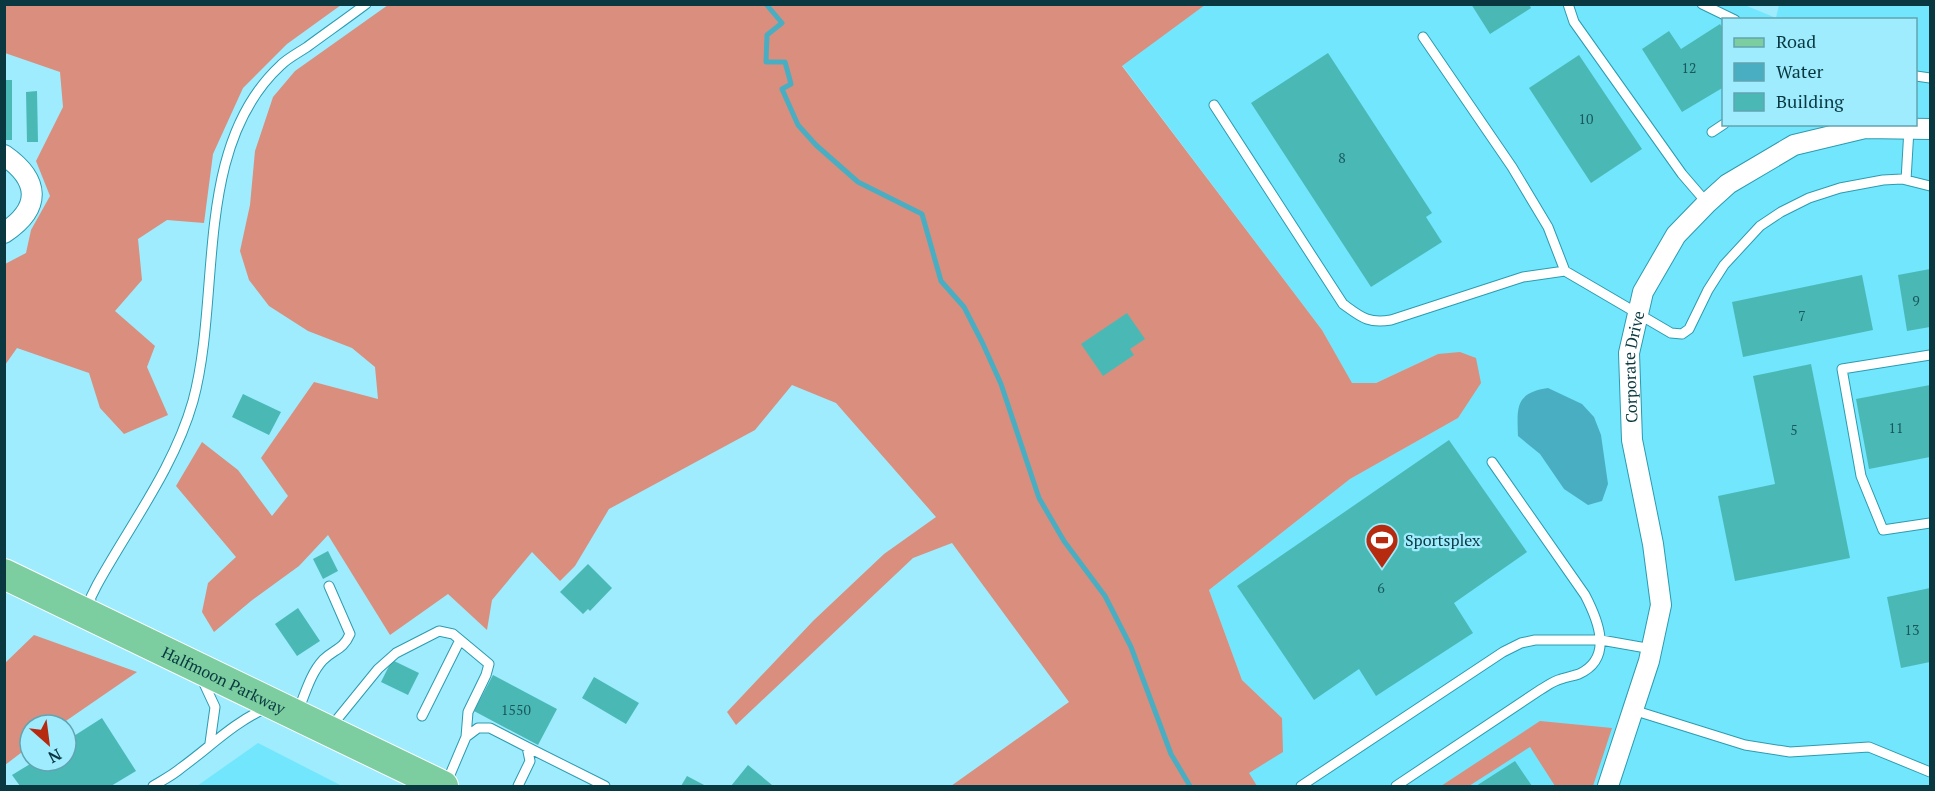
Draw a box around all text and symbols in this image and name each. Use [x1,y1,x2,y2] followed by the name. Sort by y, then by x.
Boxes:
[1722,18,1917,126] legend
[1776,29,1816,53] text: Road
[1682,58,1696,77] house number: 12
[1776,59,1823,83] text: Water
[1776,89,1844,113] text: Building
[1579,109,1593,128] house number: 10
[1338,148,1346,167] house number: 8
[1912,291,1920,310] house number: 9
[1798,306,1806,325] house number: 7
[1618,309,1649,423] street label: Corporate Drive
[1889,418,1903,437] house number: 11
[1790,420,1798,439] house number: 5
[1364,522,1400,569] sports icon: Sportsplex
[1405,529,1481,551] place label: Sportsplex
[1377,578,1385,597] house number: 6
[1905,620,1919,639] house number: 13
[158,641,290,720] street label: Halfmoon Parkway
[501,700,531,719] house number: 1550
[18,713,78,773] north arrow
[45,744,66,769] text: N

